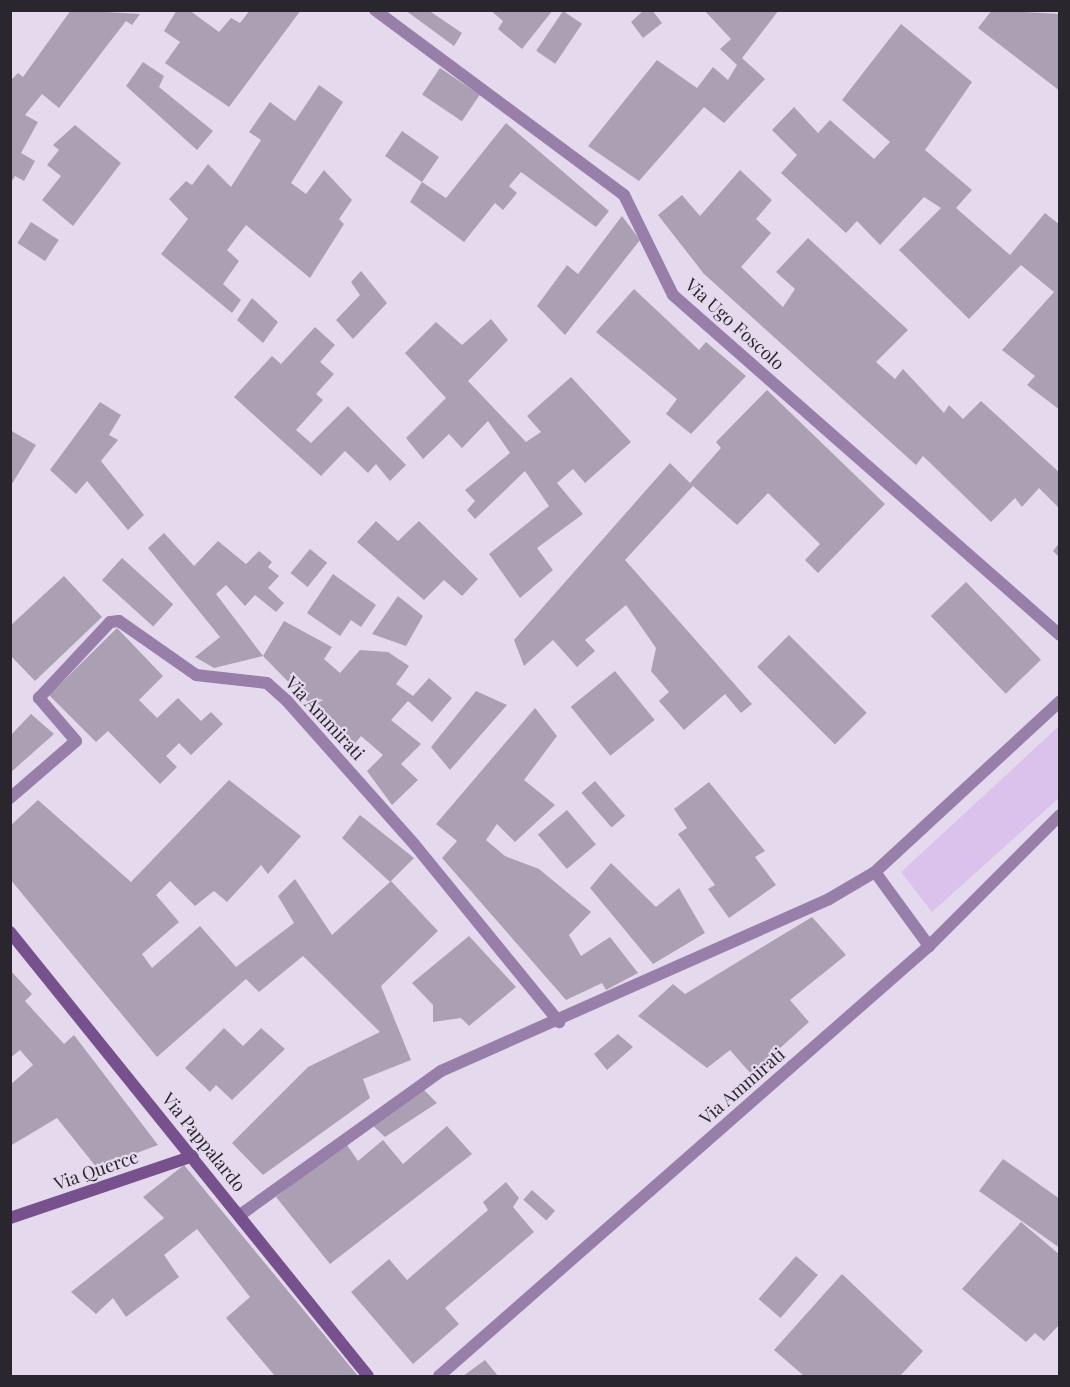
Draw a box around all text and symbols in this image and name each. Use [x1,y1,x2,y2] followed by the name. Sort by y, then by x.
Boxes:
[681,274,789,374] street label: Via Ugo Foscolo
[281,672,369,764] street label: Via Ammirati
[695,1043,789,1129] street label: Via Ammirati
[158,1088,250,1196] street label: Via Pappalardo
[51,1145,141,1195] street label: Via Querce

